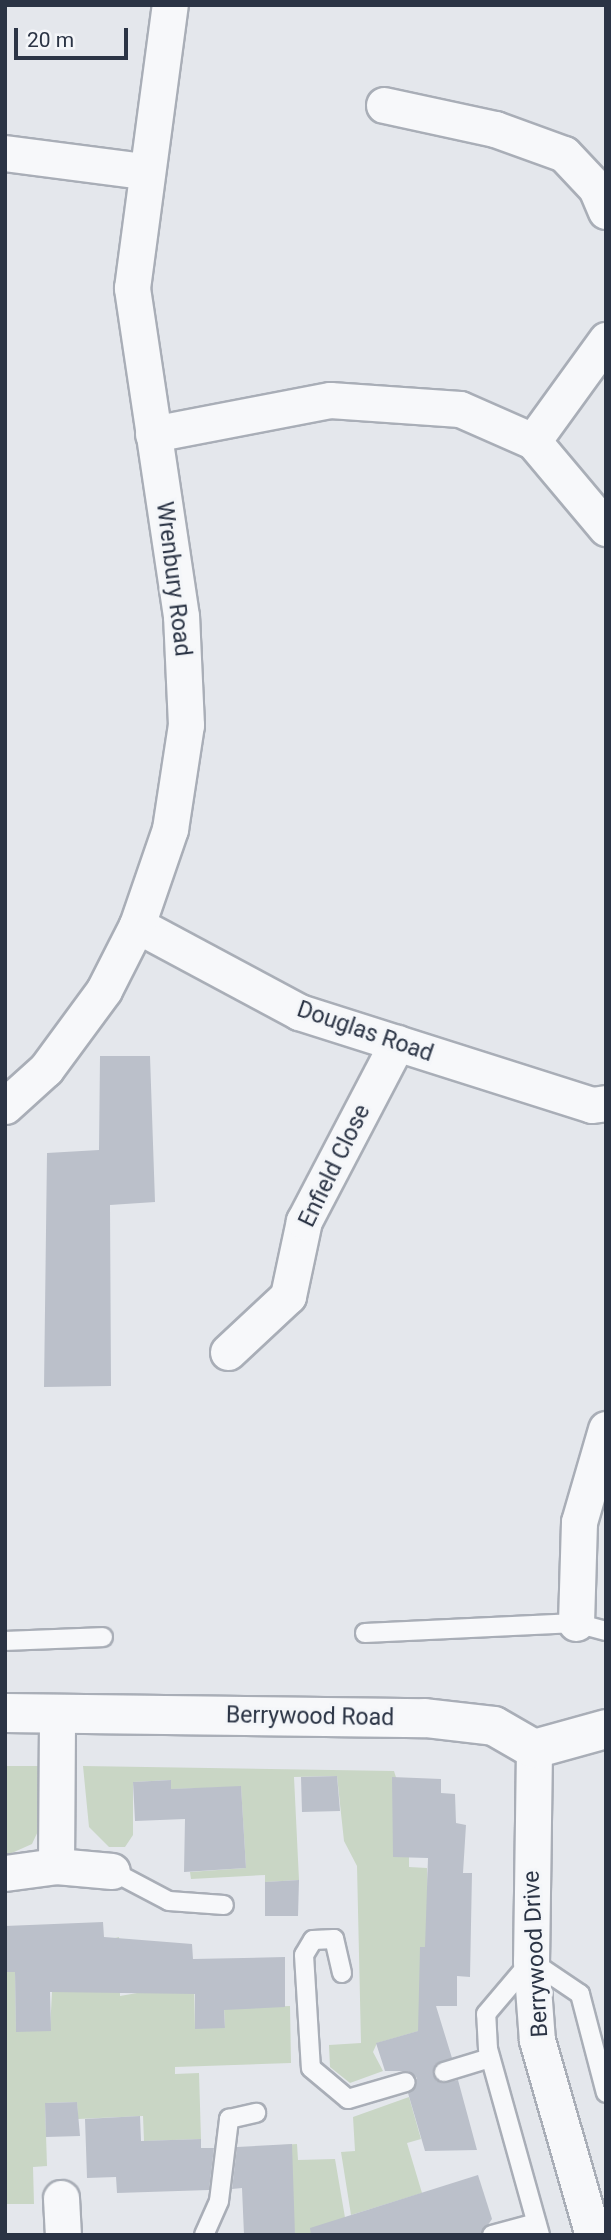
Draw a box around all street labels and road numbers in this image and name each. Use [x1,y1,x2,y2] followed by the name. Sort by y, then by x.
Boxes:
[150,500,196,658] street label: Wrenbury Road
[293,996,437,1068] street label: Douglas Road
[294,1100,376,1232] street label: Enfield Close
[226,1702,394,1732] street label: Berrywood Road
[518,1870,554,2038] street label: Berrywood Drive

